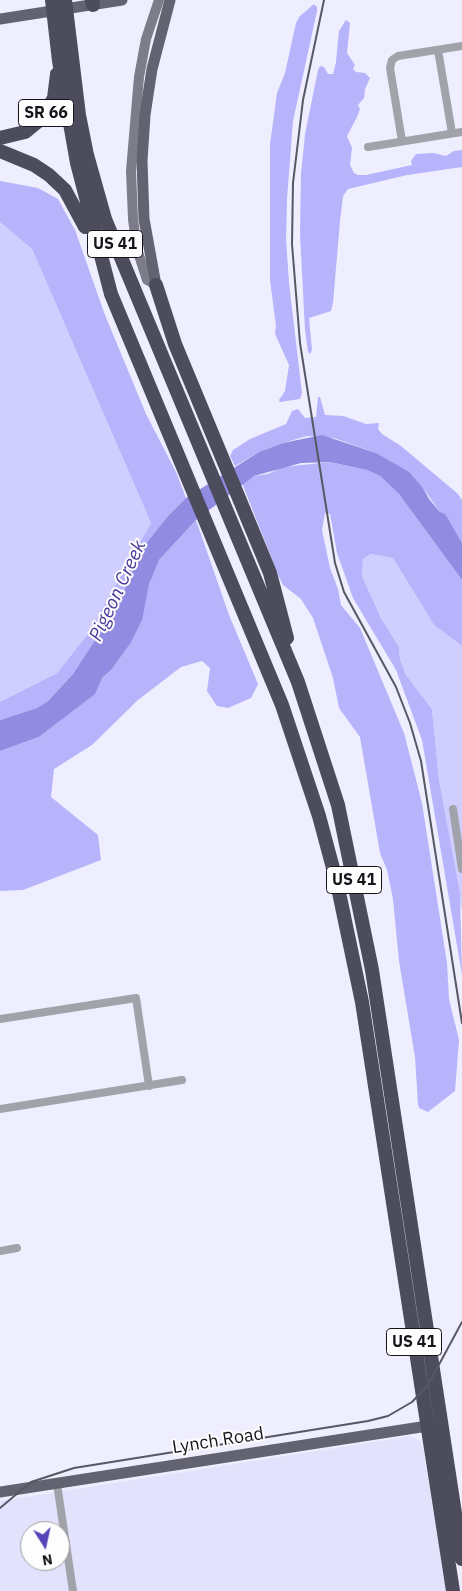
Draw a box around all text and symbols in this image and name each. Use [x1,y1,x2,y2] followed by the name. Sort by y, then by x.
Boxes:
[18,100,74,126] road number: SR 66
[88,230,142,258] road number: US 41
[85,537,151,645] water label: Pigeon Creek
[326,866,382,894] road number: US 41
[386,1328,442,1355] road number: US 41
[171,1423,265,1459] street label: Lynch Road
[20,1521,70,1571] north arrow
[41,1550,54,1570] text: N

